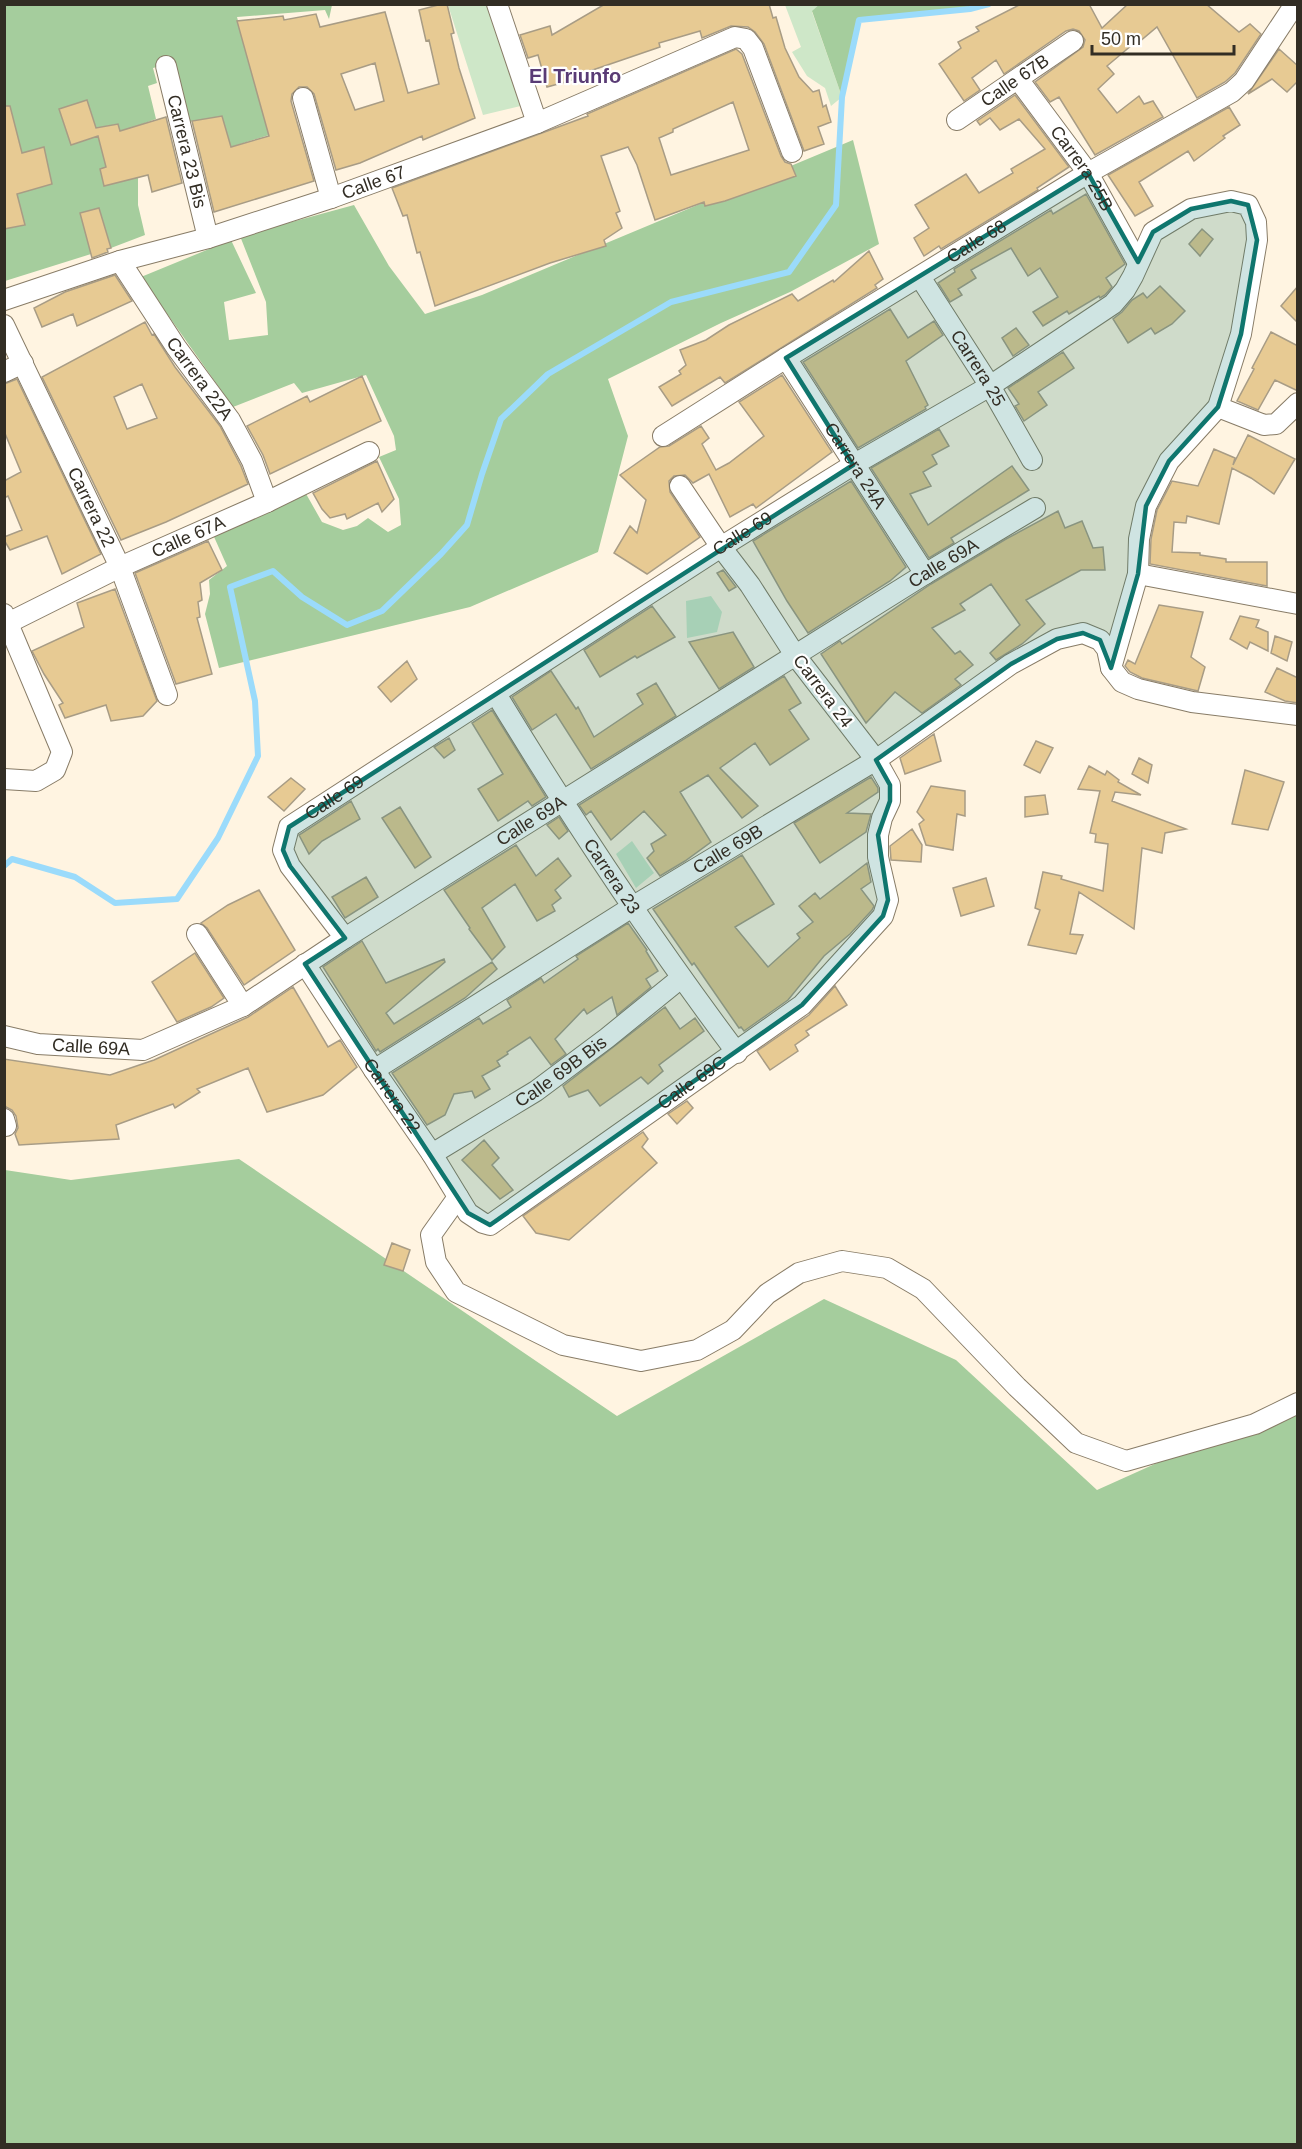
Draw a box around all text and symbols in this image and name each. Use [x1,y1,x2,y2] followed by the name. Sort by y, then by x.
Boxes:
[1092,18,1234,56] scale bar
[1101,29,1141,49] text: 50 m
[977,50,1053,111] street label: Calle 67B
[529,65,621,87] district label: El Triunfo
[163,93,210,210] street label: Carrera 23 Bis
[1046,122,1117,214] street label: Carrera 25B
[339,162,408,203] street label: Calle 67
[943,216,1010,267] street label: Calle 68
[947,326,1009,410] street label: Carrera 25
[162,333,237,424] street label: Carrera 22A
[820,419,890,512] street label: Carrera 24A
[64,464,119,550] street label: Carrera 22
[709,508,776,560] street label: Calle 69
[149,512,228,562] street label: Calle 67A
[905,534,982,592] street label: Calle 69A
[789,651,857,731] street label: Carrera 24
[301,771,368,824] street label: Calle 69
[493,791,570,850] street label: Calle 69A
[689,821,766,878] street label: Calle 69B
[580,835,644,918] street label: Carrera 23
[511,1032,610,1111] street label: Calle 69B Bis
[51,1035,131,1059] street label: Calle 69A
[654,1052,730,1114] street label: Calle 69C
[359,1055,425,1137] street label: Carrera 22

